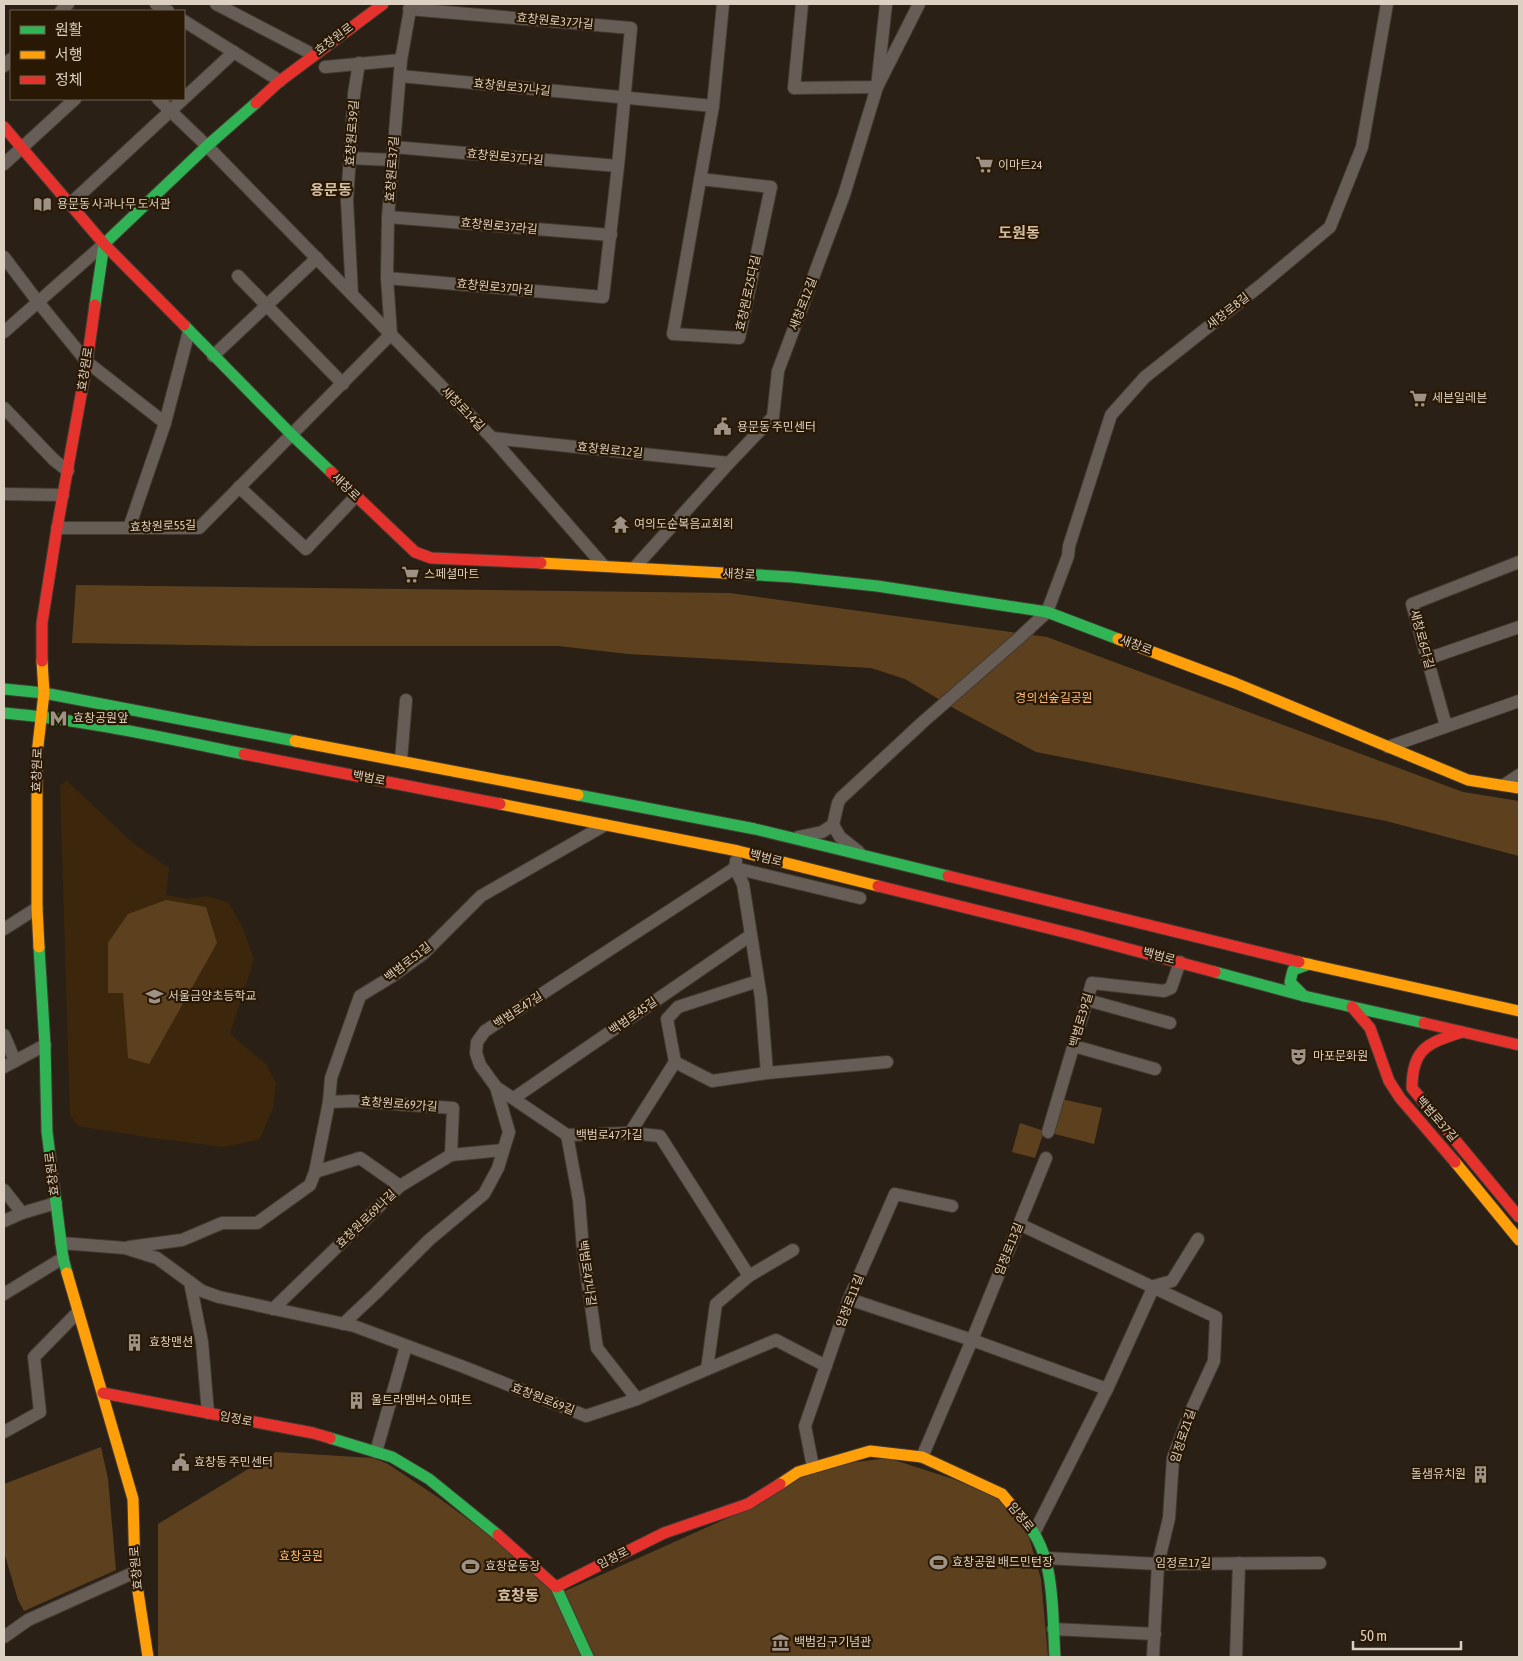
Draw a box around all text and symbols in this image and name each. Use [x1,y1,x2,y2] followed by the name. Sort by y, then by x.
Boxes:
[10,10,185,100] legend
[516,11,594,31] street label: 효창원로37가길
[312,20,356,58] street label: 효창원로
[55,21,83,38] text: 원활
[55,46,83,63] text: 서행
[55,71,83,88] text: 정체
[473,76,551,98] street label: 효창원로37나길
[343,99,361,167] street label: 효창원로39길
[383,135,401,203] street label: 효창원로37길
[466,147,544,167] street label: 효창원로37다길
[974,155,994,175] supermarket icon: 이마트24
[998,158,1043,172] place label: 이마트24
[310,181,352,198] district label: 용문동
[33,194,53,214] library icon: 용문동 사과나무 도서관
[57,197,171,211] place label: 용문동 사과나무 도서관
[460,216,538,236] street label: 효창원로37라길
[998,224,1040,241] district label: 도원동
[733,254,763,332] street label: 효창원로25다길
[787,276,819,332] street label: 새창로12길
[456,277,534,297] street label: 효창원로37마길
[1204,290,1252,332] street label: 새창로8길
[75,346,95,392] street label: 효창원로
[439,384,487,434] street label: 새창로14길
[1408,388,1428,408] supermarket icon: 세븐일레븐
[1432,391,1487,405] place label: 세븐일레븐
[713,417,733,437] public building icon: 용문동 주민센터
[737,420,816,434] place label: 용문동 주민센터
[576,440,644,460] street label: 효창원로12길
[329,470,363,504] street label: 새창로
[610,514,630,534] temple icon: 여의도순복음교회회
[634,517,733,531] place label: 여의도순복음교회회
[130,518,196,534] street label: 효창원로55길
[400,564,420,584] supermarket icon: 스페셜마트
[722,566,756,582] street label: 새창로
[424,567,479,581] place label: 스페셜마트
[1407,608,1437,670] street label: 새창로6다길
[1118,633,1154,657] street label: 새창로
[1015,691,1093,705] park label: 경의선숲길공원
[49,708,69,728] metro station icon: 효창공원앞
[73,711,128,725] place label: 효창공원앞
[29,748,45,792] street label: 효창원로
[351,768,387,788] street label: 백범로
[748,847,784,869] street label: 백범로
[382,939,434,985] street label: 백범로51길
[1141,945,1177,967] street label: 백범로
[144,986,164,1006] school or university icon: 서울금양초등학교
[168,989,256,1003] place label: 서울금양초등학교
[491,989,545,1031] street label: 백범로47길
[1067,991,1095,1049] street label: 백범로39길
[606,994,660,1038] street label: 백범로45길
[1289,1046,1309,1066] theatre icon: 마포문화원
[1313,1049,1368,1063] place label: 마포문화원
[1414,1093,1460,1145] street label: 백범로37길
[360,1094,438,1114] street label: 효창원로69가길
[576,1128,642,1142] street label: 백범로47가길
[42,1151,62,1197] street label: 효창원로
[333,1187,399,1251] street label: 효창원로69나길
[992,1221,1026,1277] street label: 임정로13길
[575,1239,599,1307] street label: 백범로47나길
[834,1273,866,1329] street label: 임정로11길
[125,1332,145,1352] building icon: 효창맨션
[149,1335,193,1349] place label: 효창맨션
[509,1381,577,1417] street label: 효창원로69길
[347,1390,367,1410] building icon: 울트라멤버스 아파트
[371,1393,472,1407] place label: 울트라멤버스 아파트
[1168,1407,1198,1465] street label: 임정로21길
[218,1409,254,1429] street label: 임정로
[170,1452,190,1472] public building icon: 효창동 주민센터
[194,1455,273,1469] place label: 효창동 주민센터
[1470,1464,1490,1484] building icon: 돌샘유치원
[1411,1467,1466,1481] place label: 돌샘유치원
[1005,1500,1037,1534] street label: 임정로
[595,1544,631,1572] street label: 임정로
[127,1545,145,1591] street label: 효창원로
[279,1549,323,1563] park label: 효창공원
[928,1552,948,1572] sports icon: 효창공원 배드민턴장
[952,1555,1053,1569] place label: 효창공원 배드민턴장
[461,1556,481,1576] sports icon: 효창운동장
[1155,1556,1211,1570] street label: 임정로17길
[485,1559,540,1573] place label: 효창운동장
[497,1587,539,1604] district label: 효창동
[1353,1618,1460,1650] scale bar
[1360,1627,1387,1644] text: 50 m
[770,1632,790,1652] museum icon: 백범김구기념관
[794,1635,871,1649] place label: 백범김구기념관

